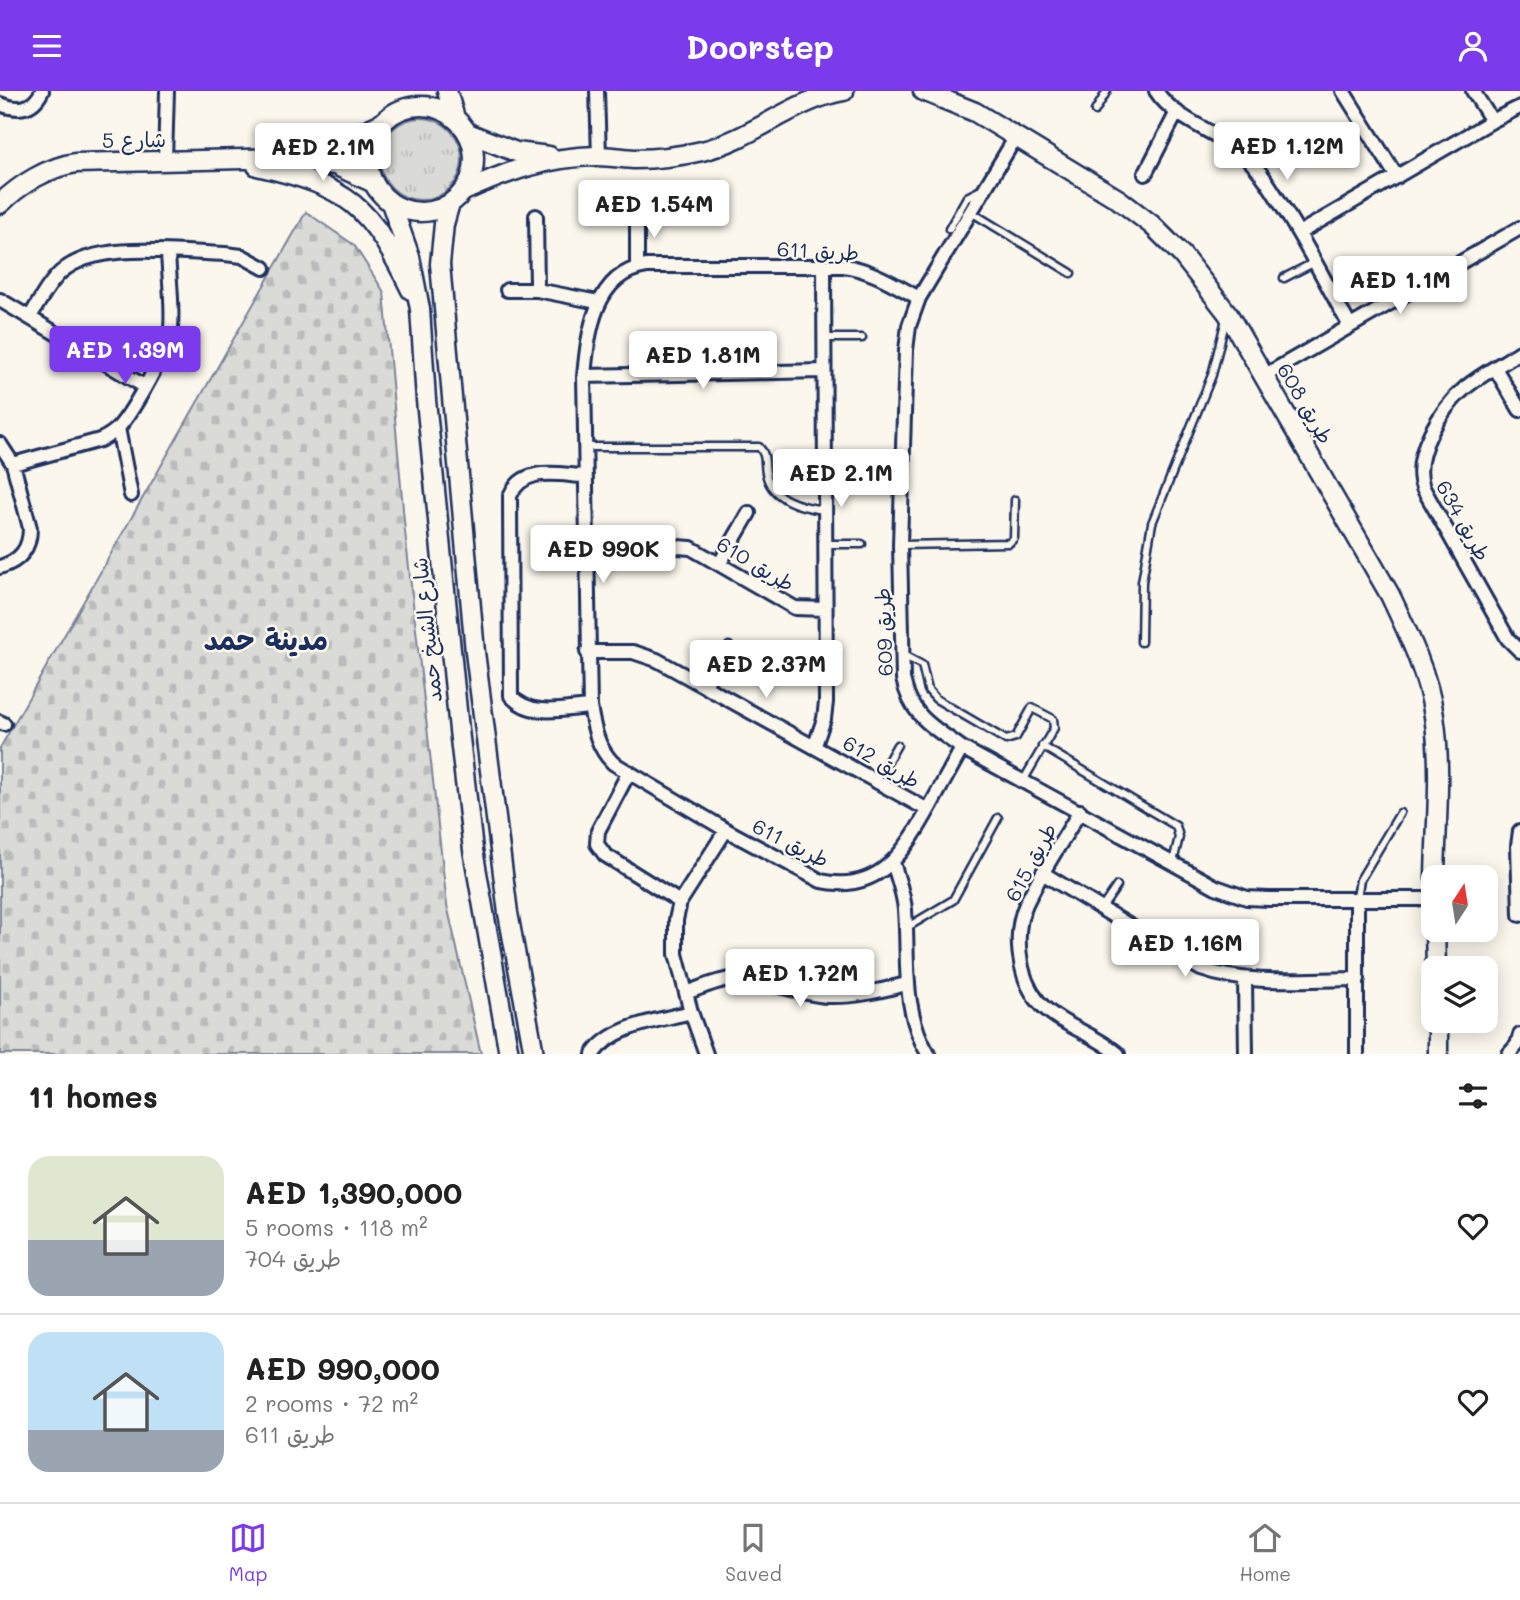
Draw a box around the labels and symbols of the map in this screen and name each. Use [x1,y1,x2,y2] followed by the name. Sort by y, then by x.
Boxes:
[251,123,395,183] pin: AED 2.1M
[1207,123,1367,182] pin: AED 1.12M
[102,125,166,156] street label: شارع 5
[574,181,734,240] pin: AED 1.54M
[776,234,860,266] street label: طريق 611
[1328,257,1472,316] pin: AED 1.1M
[45,327,205,386] pin: AED 1.39M
[623,331,783,391] pin: AED 1.81M
[1272,358,1340,448] street label: طريق 608
[769,449,913,509] pin: AED 2.1M
[1431,475,1497,565] street label: طريق 634
[531,525,675,585] pin: AED 990K
[712,529,800,597] street label: طريق 610
[405,556,450,704] street label: شارع الشيخ حمد
[868,587,898,677] street label: طريق 609
[204,621,328,657] district label: مدينة حمد
[686,641,846,700] pin: AED 2.37M
[839,728,925,794] street label: طريق 612
[748,811,834,873] street label: طريق 611
[998,818,1062,906] street label: طريق 615
[1421,865,1498,941] north arrow
[1105,919,1265,979] pin: AED 1.16M
[720,949,880,1009] pin: AED 1.72M

